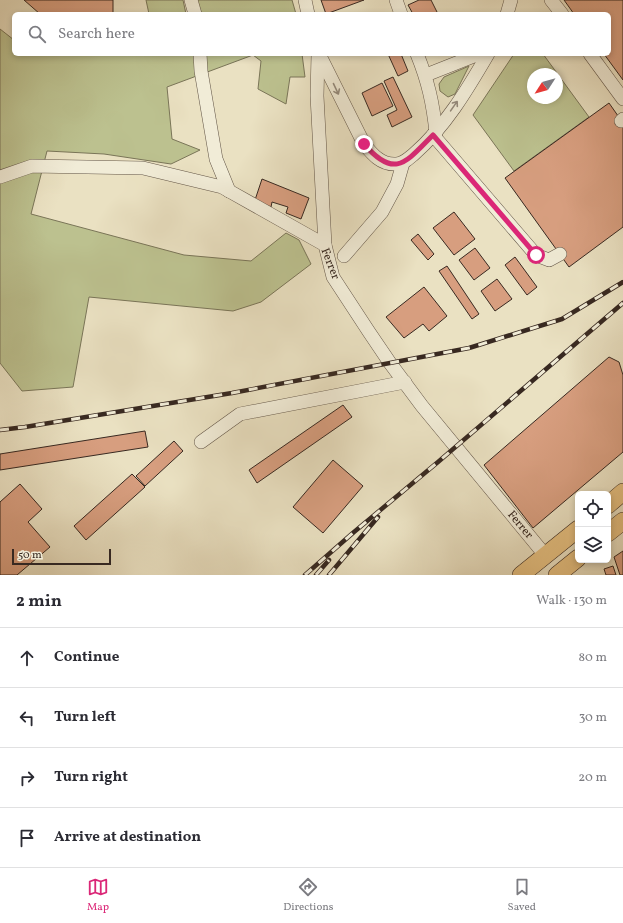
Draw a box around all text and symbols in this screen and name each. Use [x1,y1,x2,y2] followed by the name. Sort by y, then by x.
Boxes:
[12,12,611,56] search box
[26,23,48,45] icon: search
[58,24,135,45] text: Search here
[527,68,563,104] north arrow
[333,83,340,95] one-way arrow
[450,101,458,112] one-way arrow
[355,135,373,153] route end
[317,246,343,282] street label: Ferrer
[527,246,545,264] route start
[575,491,611,563] map controls
[575,491,611,527] button: locate
[503,507,537,543] street label: Ferrer
[575,527,611,563] button: layers
[12,547,111,566] scale bar
[18,548,42,563] text: 50 m
[16,590,62,613] text: 2 min
[536,592,607,610] text: Walk · 130 m
[16,647,38,669] icon: ahead
[54,647,119,668] text: Continue
[578,649,607,667] text: 80 m
[16,707,38,729] icon: left
[54,707,116,728] text: Turn left
[579,709,607,727] text: 30 m
[16,767,38,789] icon: right
[54,767,128,788] text: Turn right
[578,769,607,787] text: 20 m
[16,827,38,849] icon: arrive
[54,827,201,848] text: Arrive at destination
[87,876,109,915] tab: Map
[283,876,334,915] tab: Directions
[508,876,536,915] tab: Saved

